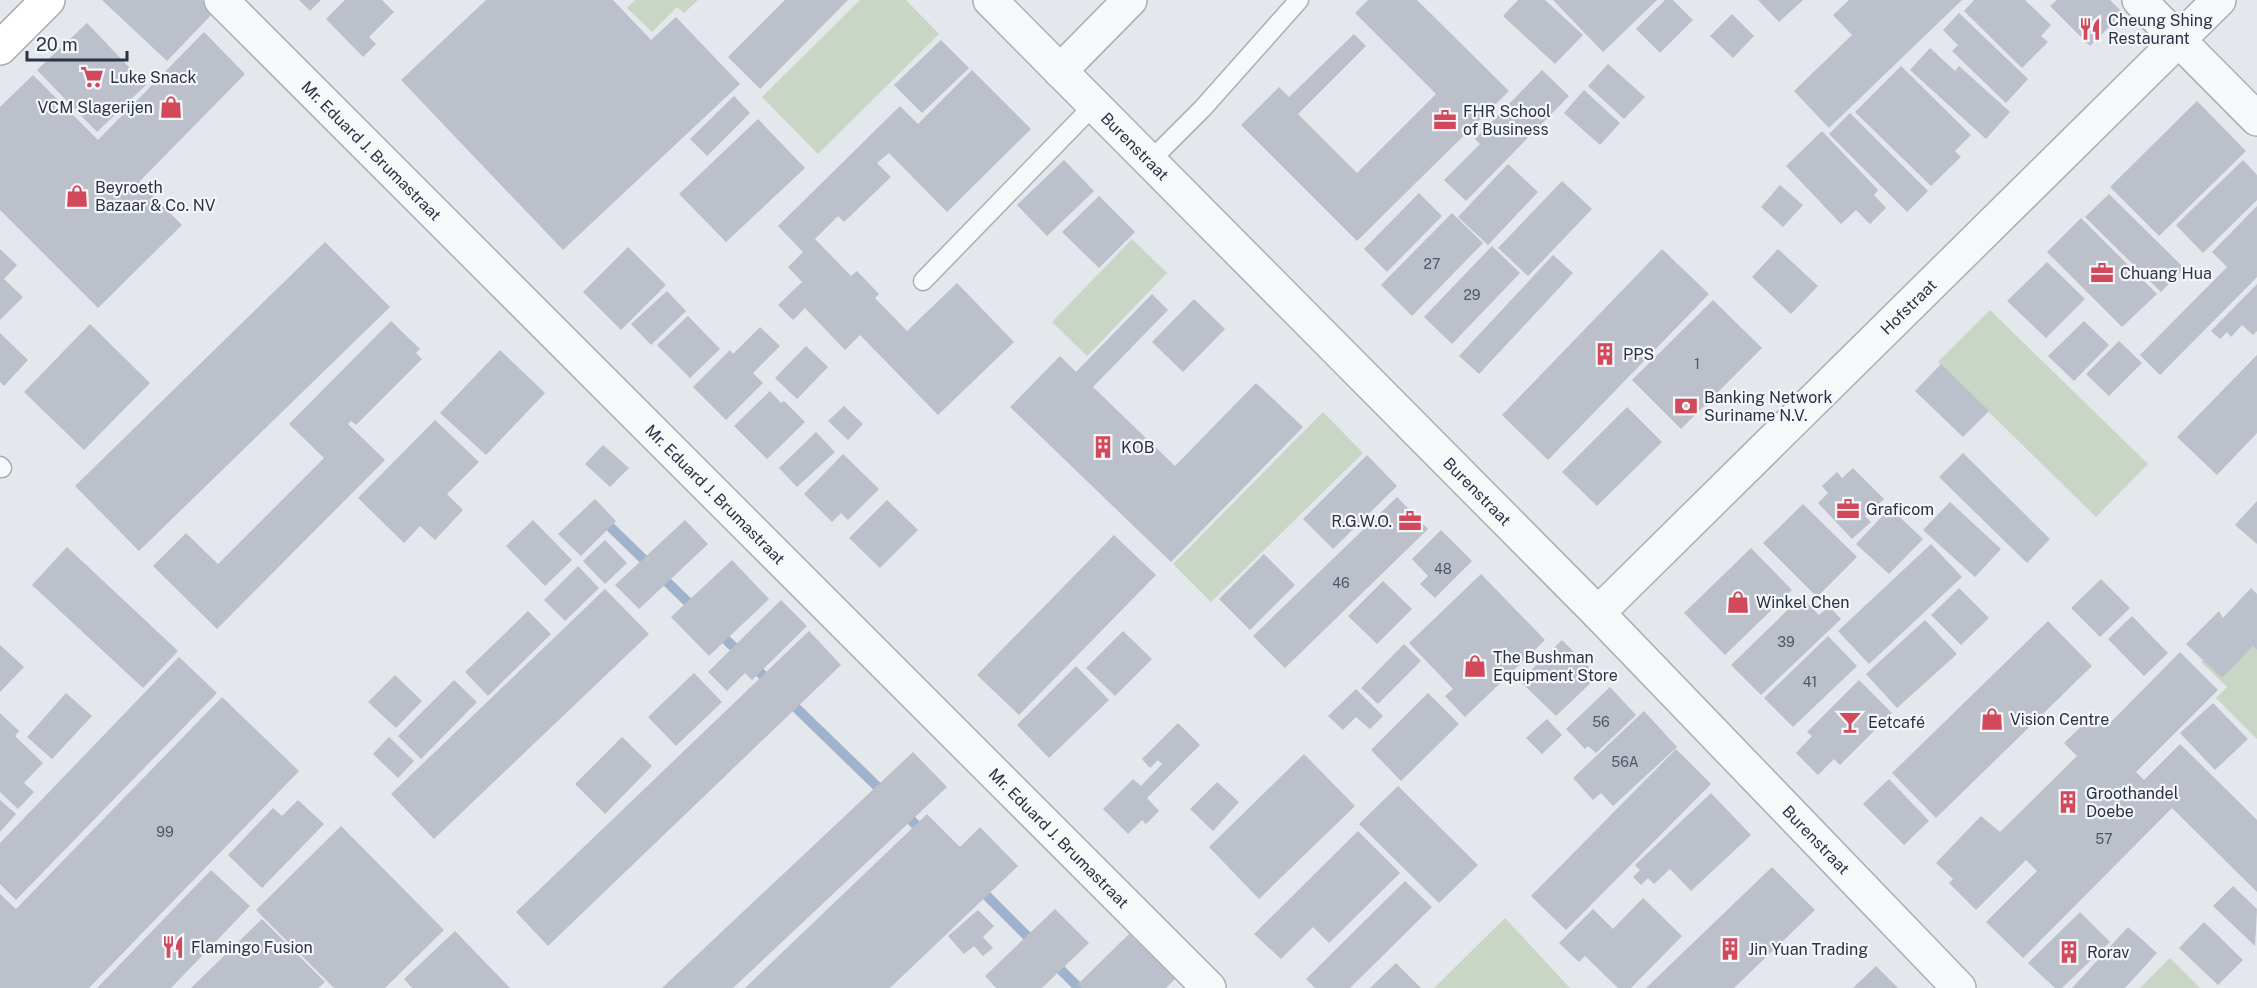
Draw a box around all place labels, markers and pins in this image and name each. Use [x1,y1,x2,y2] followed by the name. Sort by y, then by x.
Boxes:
[2108,11,2213,48] place label: Cheung Shing Restaurant
[2077,16,2103,42] restaurant icon: Cheung Shing Restaurant
[79,64,105,90] supermarket icon: Luke Snack
[110,68,196,87] place label: Luke Snack
[158,94,184,120] shop icon: VCM Slagerijen
[38,98,153,117] place label: VCM Slagerijen
[1463,102,1551,139] place label: FHR School of Business
[1432,107,1458,133] office icon: FHR School of Business
[95,178,216,215] place label: Beyroeth Bazaar & Co. NV
[64,183,90,209] shop icon: Beyroeth Bazaar & Co. NV
[2089,260,2115,286] office icon: Chuang Hua
[2120,264,2212,283] place label: Chuang Hua
[1592,341,1618,367] building icon: PPS
[1623,345,1654,364] place label: PPS
[1704,388,1832,425] place label: Banking Network Suriname N.V.
[1673,393,1699,419] bank icon: Banking Network Suriname N.V.
[1090,434,1116,460] building icon: KOB
[1121,438,1154,457] place label: KOB
[1835,496,1861,522] office icon: Graficom
[1866,500,1934,519] place label: Graficom
[1397,508,1423,534] office icon: R.G.W.O.
[1331,512,1392,531] place label: R.G.W.O.
[1725,589,1751,615] shop icon: Winkel Chen
[1756,593,1850,612] place label: Winkel Chen
[1493,648,1618,685] place label: The Bushman Equipment Store
[1462,653,1488,679] shop icon: The Bushman Equipment Store
[1979,706,2005,732] shop icon: Vision Centre
[1837,709,1863,735] bar icon: Eetcafé
[2010,710,2109,729] place label: Vision Centre
[1868,713,1925,732] place label: Eetcafé
[2086,784,2179,821] place label: Groothandel Doebe
[2055,789,2081,815] building icon: Groothandel Doebe
[160,934,186,960] restaurant icon: Flamingo Fusion
[1717,936,1743,962] building icon: Jin Yuan Trading
[191,938,313,957] place label: Flamingo Fusion
[2056,939,2082,965] building icon: Rorav
[1748,940,1868,959] place label: Jin Yuan Trading
[2087,943,2129,962] place label: Rorav

